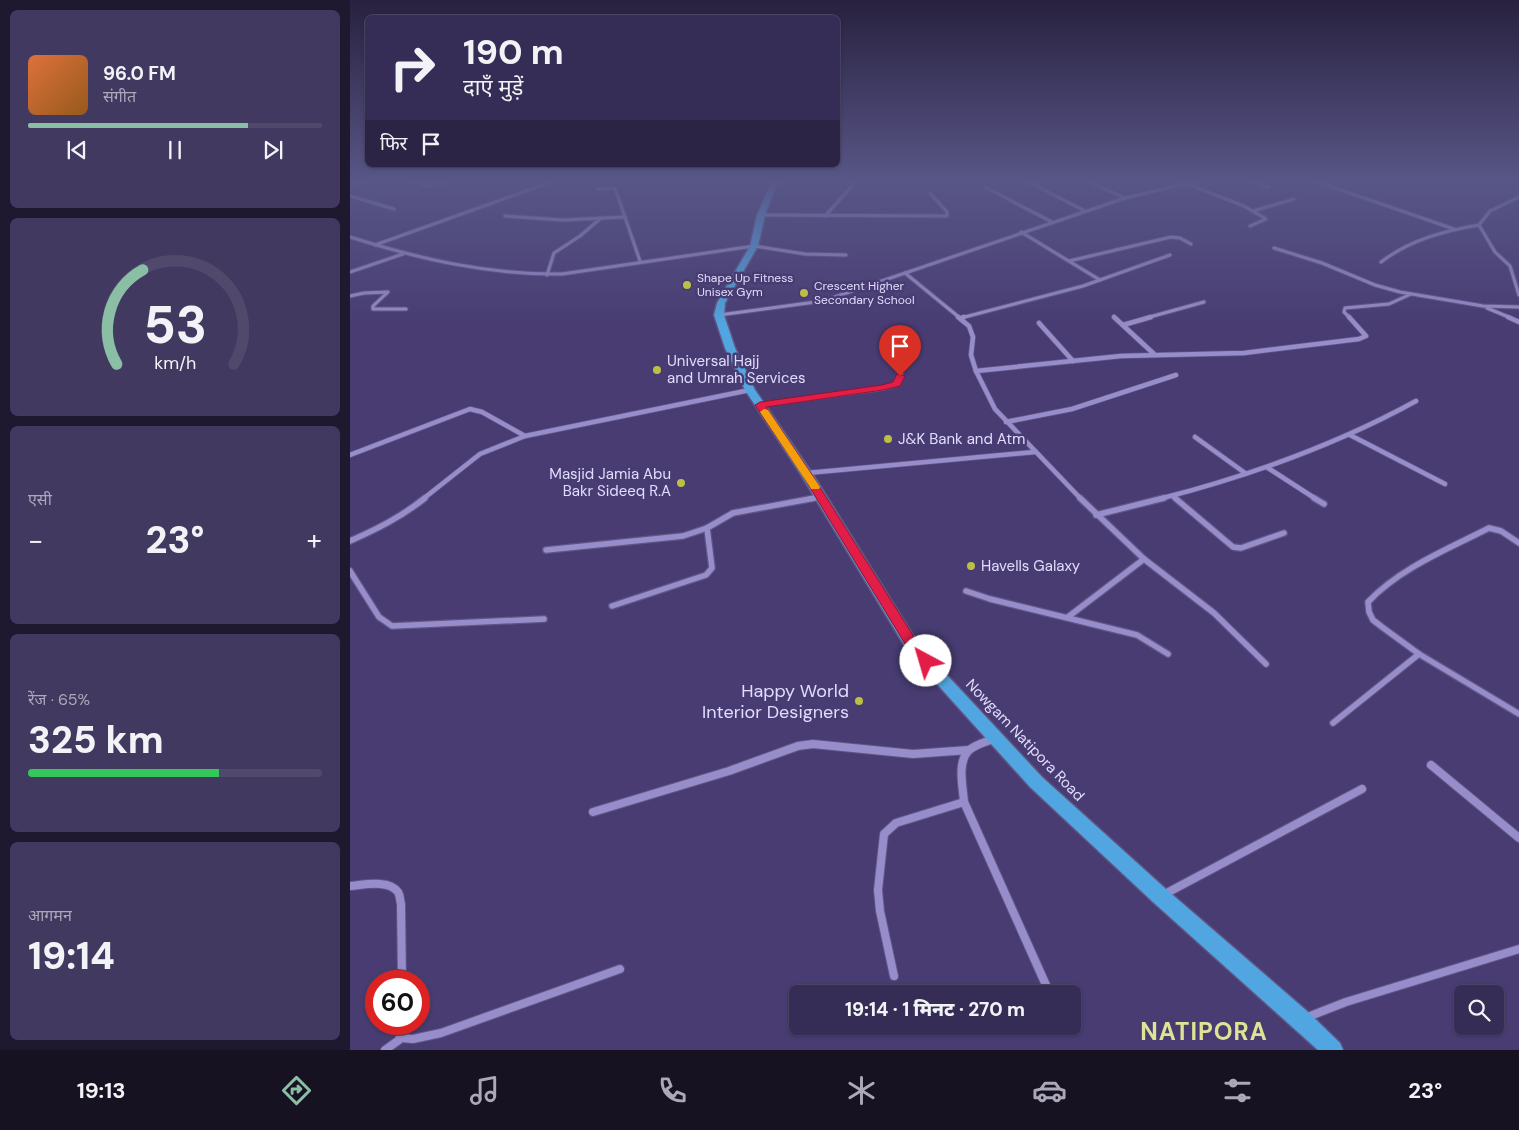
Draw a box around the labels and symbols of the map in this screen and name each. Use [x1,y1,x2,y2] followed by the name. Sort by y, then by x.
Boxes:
[697,270,793,300] place label: Shape Up Fitness Unisex Gym
[814,278,915,308] place label: Crescent Higher Secondary School
[681,279,693,291] marker: Shape Up Fitness Unisex Gym
[798,287,810,299] marker: Crescent Higher Secondary School
[879,325,921,376] pin
[667,351,806,388] place label: Universal Hajj and Umrah Services
[651,364,663,376] marker: Universal Hajj and Umrah Services
[898,429,1025,449] place label: J&K Bank and Atm
[882,433,894,445] marker: J&K Bank and Atm
[549,464,671,501] place label: Masjid Jamia Abu Bakr Sideeq R.A
[675,477,687,489] marker: Masjid Jamia Abu Bakr Sideeq R.A
[981,556,1081,576] place label: Havells Galaxy
[965,560,977,572] marker: Havells Galaxy
[899,634,951,686] position arrow
[961,675,1089,805] street label: Nowgam Natipora Road
[702,679,849,724] place label: Happy World Interior Designers
[853,695,865,707] marker: Happy World Interior Designers
[365,970,430,1035] speed limit sign: 60
[1140,1016,1268,1047] district label: NATIPORA

